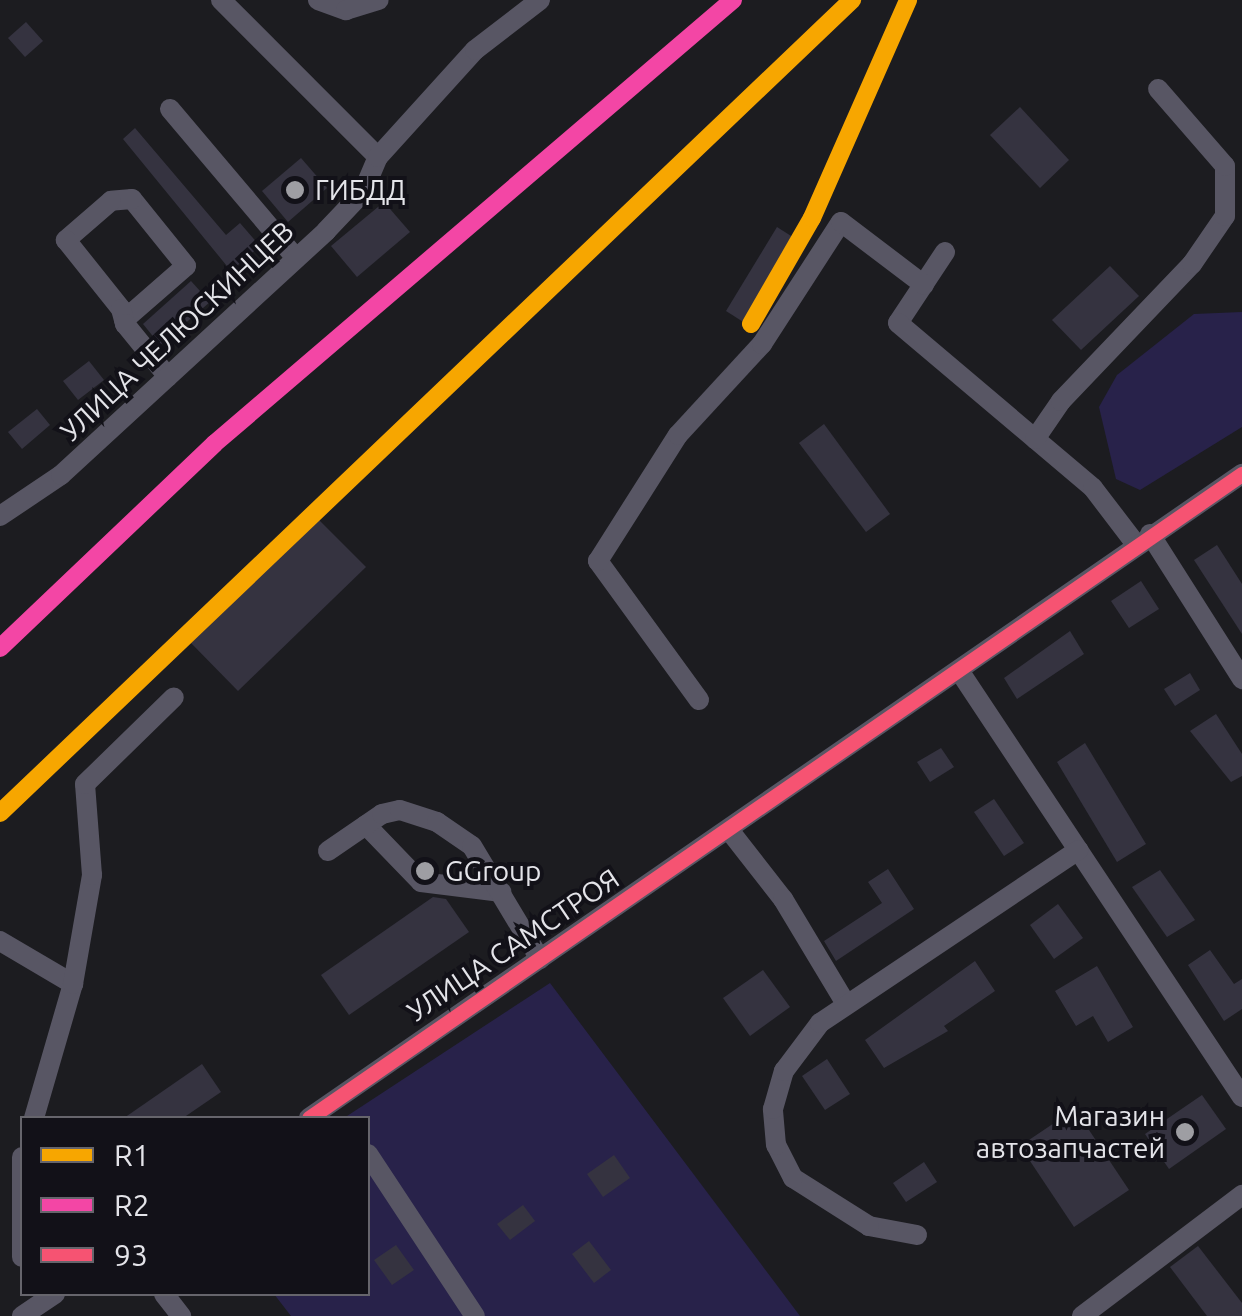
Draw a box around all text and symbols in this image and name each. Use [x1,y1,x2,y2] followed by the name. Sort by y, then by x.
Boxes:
[315,173,406,207] place label: ГИБДД
[284,179,306,201] marker: ГИБДД
[53,214,301,448] street label: УЛИЦА ЧЕЛЮСКИНЦЕВ
[445,854,541,888] place label: GGroup
[414,860,436,882] marker: GGroup
[401,862,625,1028] street label: УЛИЦА САМСТРОЯ
[976,1099,1165,1165] place label: Магазин автозапчастей
[20,1116,370,1296] legend
[1174,1121,1196,1143] marker: Магазин автозапчастей
[114,1138,150,1172] text: R1
[114,1188,150,1222] text: R2
[114,1238,148,1272] text: 93

